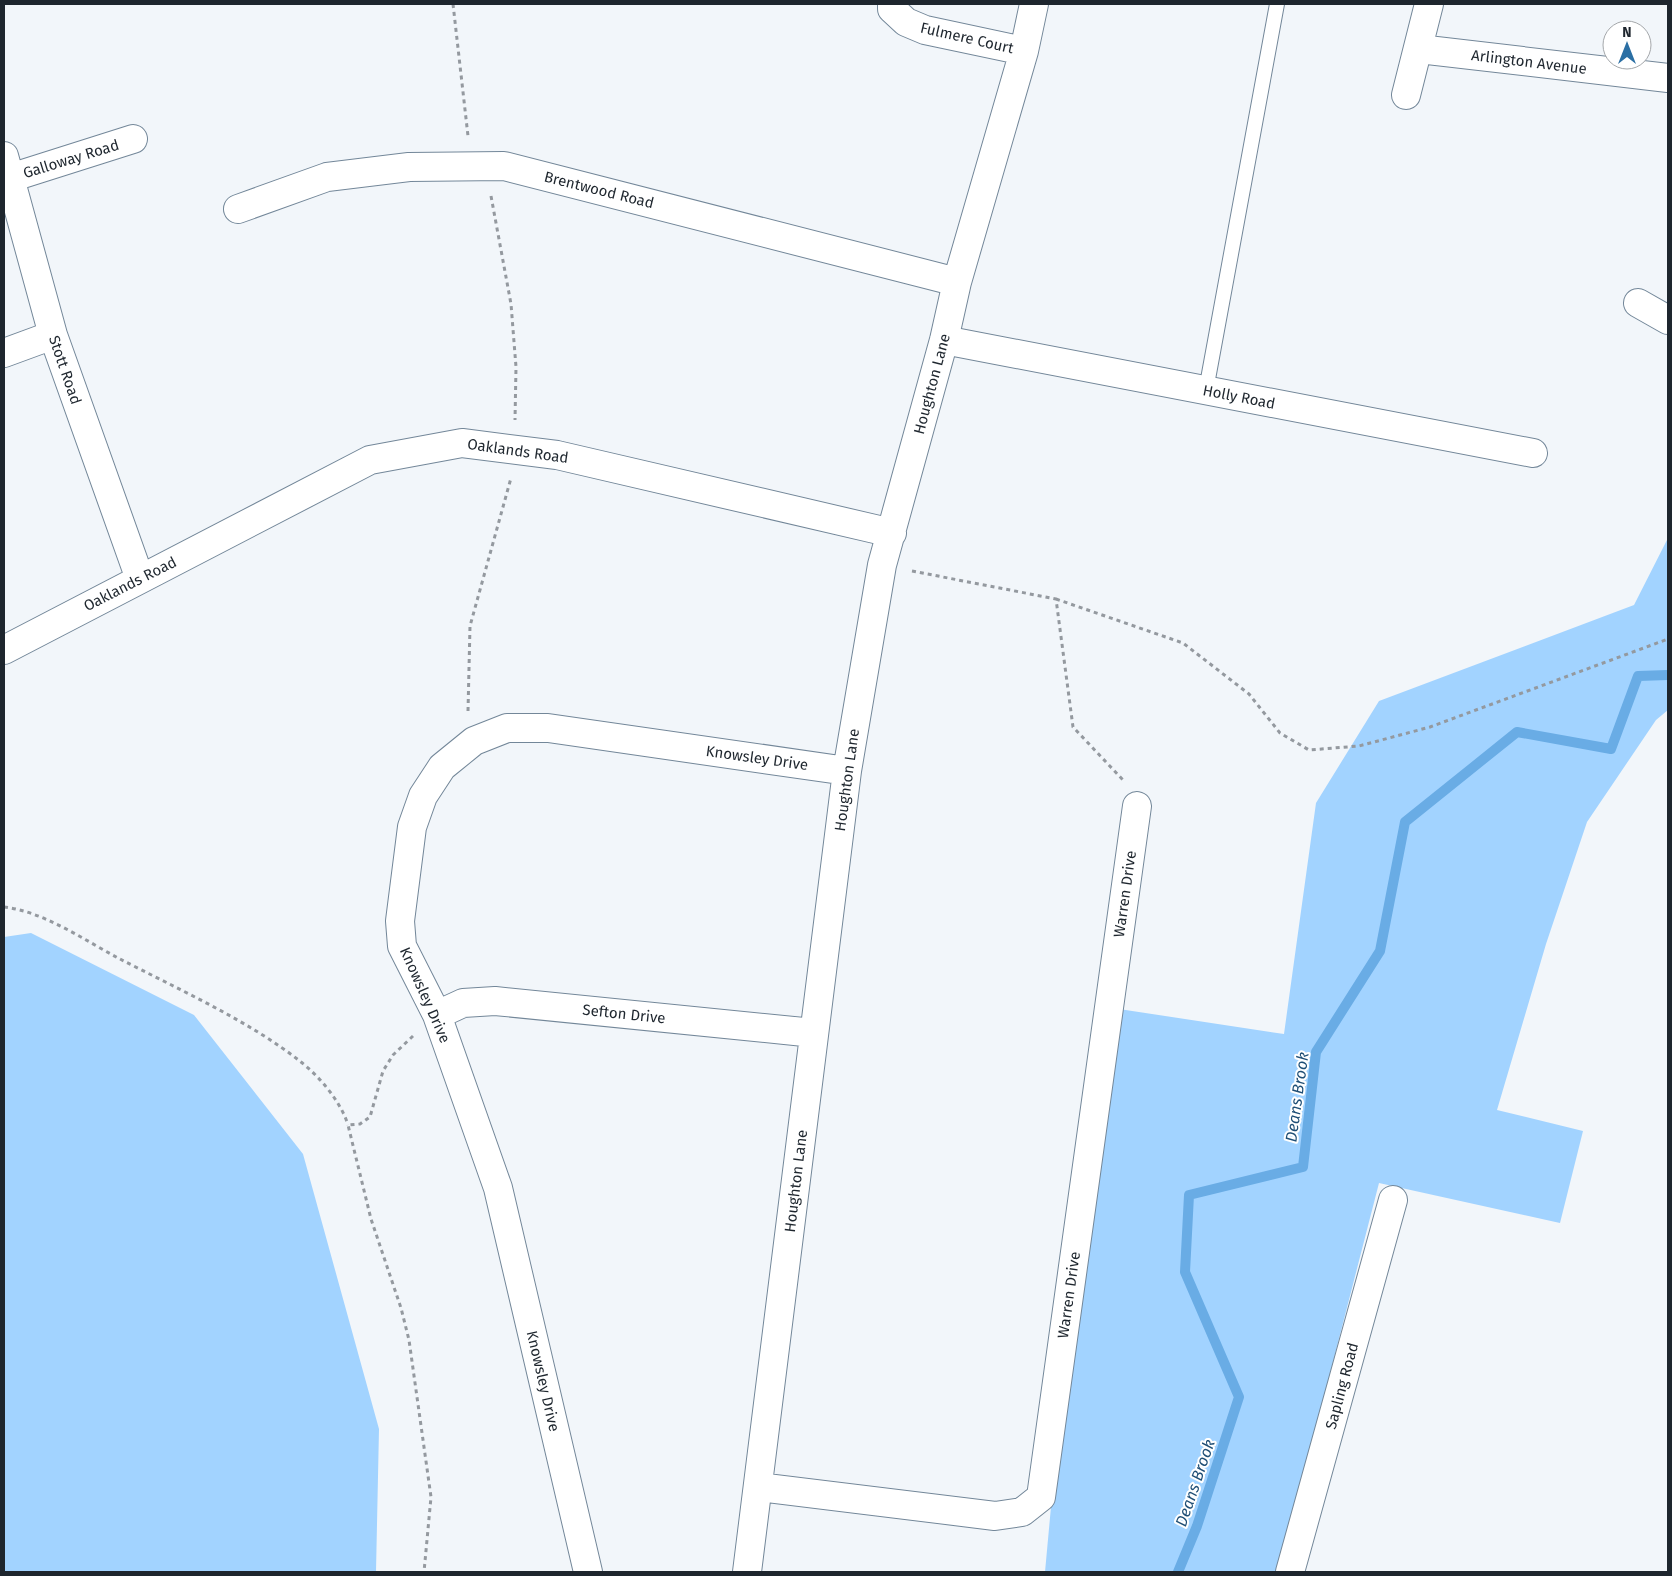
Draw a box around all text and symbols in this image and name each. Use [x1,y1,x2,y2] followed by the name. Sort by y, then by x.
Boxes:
[919,19,1016,58] street label: Fulmere Court
[1602,20,1652,70] north arrow
[1622,24,1632,41] text: N
[1470,46,1588,78] street label: Arlington Avenue
[21,136,121,182] street label: Galloway Road
[542,168,656,212] street label: Brentwood Road
[910,332,954,436] street label: Houghton Lane
[45,333,85,407] street label: Stott Road
[1201,381,1277,413] street label: Holly Road
[466,435,570,467] street label: Oaklands Road
[81,553,179,615] street label: Oaklands Road
[831,728,863,832] street label: Houghton Lane
[705,742,809,774] street label: Knowsley Drive
[1110,849,1140,939] street label: Warren Drive
[396,944,454,1046] street label: Knowsley Drive
[582,1001,666,1027] street label: Sefton Drive
[1281,1050,1313,1143] water label: Deans Brook
[781,1129,811,1233] street label: Houghton Lane
[1054,1250,1084,1340] street label: Warren Drive
[523,1329,563,1433] street label: Knowsley Drive
[1322,1341,1362,1431] street label: Sapling Road
[1171,1437,1219,1529] water label: Deans Brook

